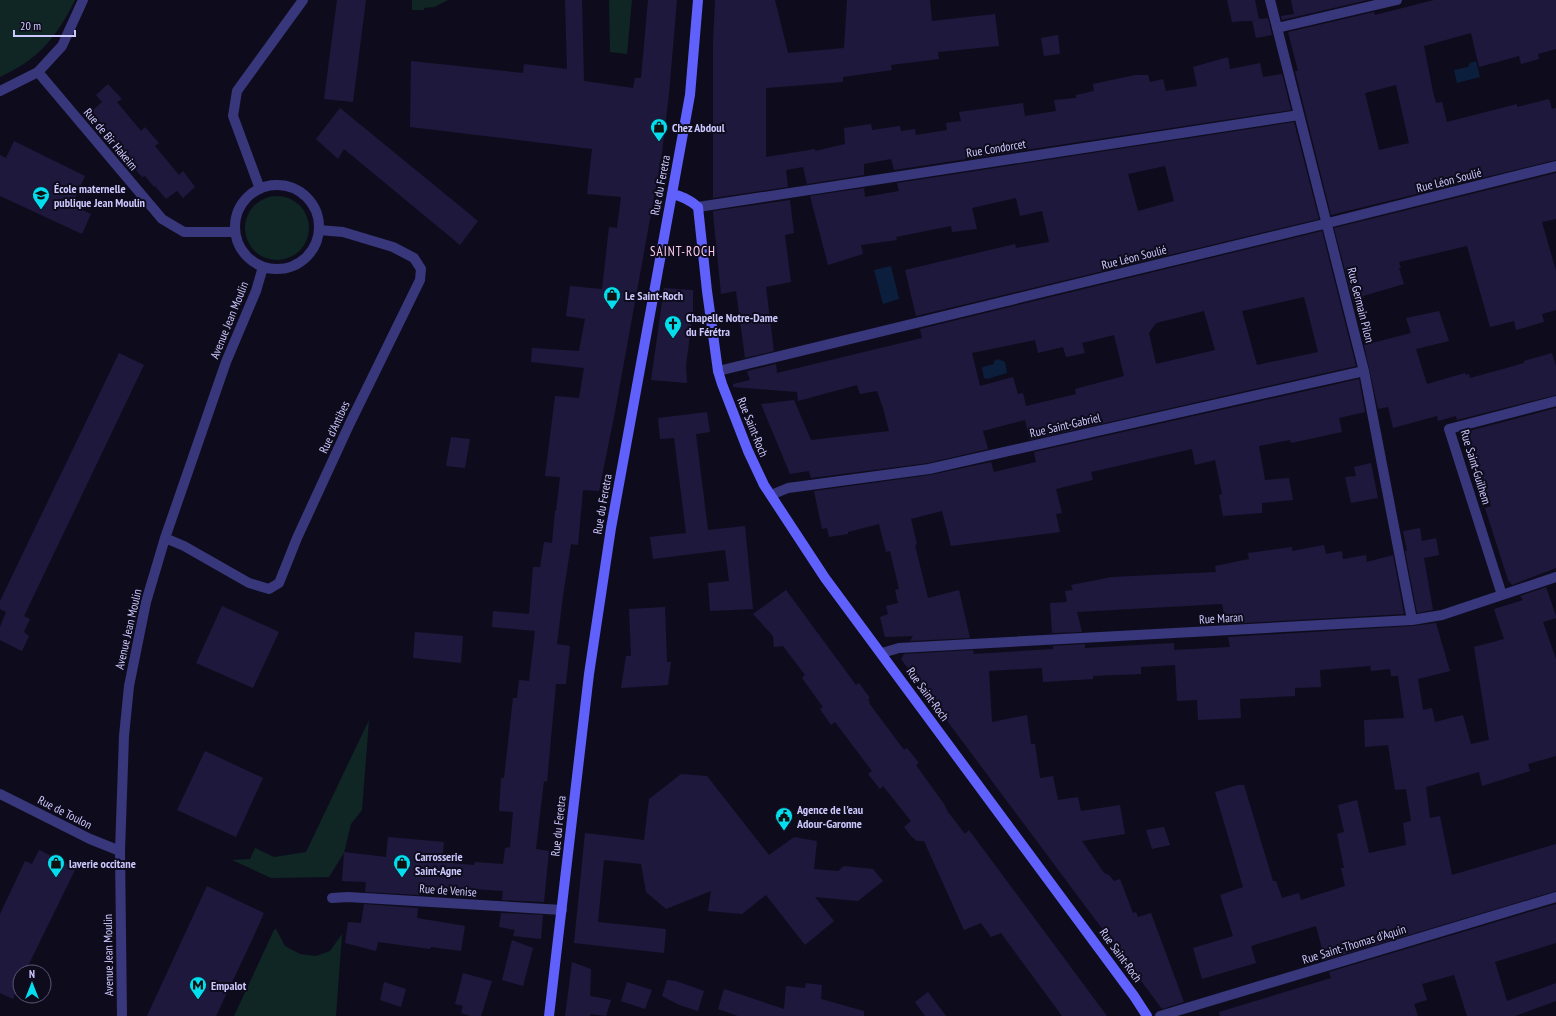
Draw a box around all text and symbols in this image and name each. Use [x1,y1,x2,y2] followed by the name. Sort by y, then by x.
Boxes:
[14,12,75,38] scale bar
[20,18,41,33] text: 20 m
[81,105,141,173] street label: Rue de Bir Hakeim
[649,117,669,142] shop icon: Chez Abdoul
[672,120,725,135] place label: Chez Abdoul
[965,136,1028,160] street label: Rue Condorcet
[647,153,673,216] street label: Rue du Feretra
[1415,165,1483,195] street label: Rue Léon Soulié
[54,181,145,210] place label: École maternelle publique Jean Moulin
[31,185,51,210] school or university icon: École maternelle publique Jean Moulin
[1100,242,1168,272] street label: Rue Léon Soulié
[650,243,716,260] district label: SAINT-ROCH
[1344,266,1378,344] street label: Rue Germain Pilon
[207,279,251,361] street label: Avenue Jean Moulin
[602,285,622,310] shop icon: Le Saint-Roch
[625,288,683,303] place label: Le Saint-Roch
[686,310,778,339] place label: Chapelle Notre-Dame du Férétra
[663,314,683,339] church icon: Chapelle Notre-Dame du Férétra
[734,395,772,459] street label: Rue Saint-Roch
[315,399,353,455] street label: Rue d'Antibes
[1028,410,1102,440] street label: Rue Saint-Gabriel
[1458,428,1495,506] street label: Rue Saint-Guilhem
[589,472,615,535] street label: Rue du Feretra
[111,587,145,671] street label: Avenue Jean Moulin
[1198,609,1244,627] street label: Rue Maran
[903,664,953,724] street label: Rue Saint-Roch
[35,792,95,832] street label: Rue de Toulon
[547,795,569,857] street label: Rue du Feretra
[796,802,863,831] place label: Agence de l'eau Adour-Garonne
[774,806,794,831] public building icon: Agence de l'eau Adour-Garonne
[415,849,463,878] place label: Carrosserie Saint-Agne
[46,853,66,878] shop icon: laverie occitane
[392,853,412,878] shop icon: Carrosserie Saint-Agne
[69,856,136,871] place label: laverie occitane
[419,881,477,899] street label: Rue de Venise
[100,914,116,996] street label: Avenue Jean Moulin
[1300,921,1408,967] street label: Rue Saint-Thomas d'Aquin
[1096,925,1146,985] street label: Rue Saint-Roch
[12,964,52,1004] north arrow
[29,967,35,981] text: N
[188,975,208,1000] metro station icon: Empalot
[211,978,247,993] place label: Empalot

